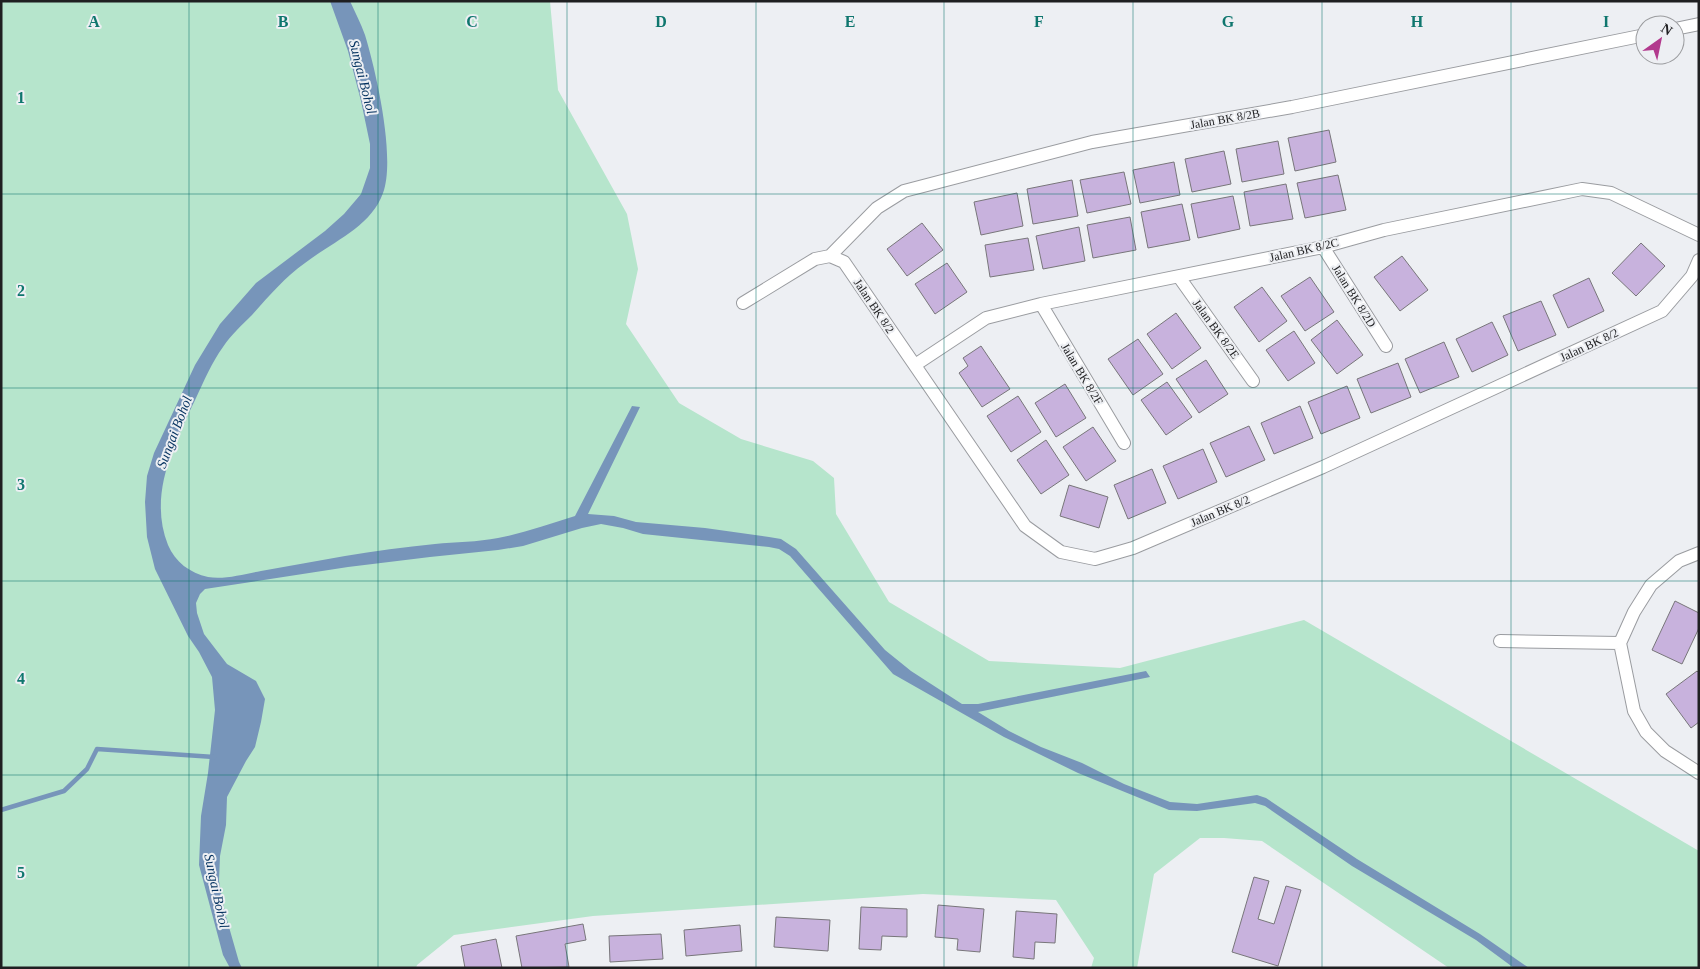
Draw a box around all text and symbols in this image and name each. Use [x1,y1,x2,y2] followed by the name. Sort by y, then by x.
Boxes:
[88,13,100,30] text: A
[278,13,289,30] text: B
[466,13,478,30] text: C
[655,13,667,30] text: D
[845,13,855,30] text: E
[1034,13,1044,30] text: F
[1222,13,1235,30] text: G
[1411,13,1424,30] text: H
[1603,13,1609,30] text: I
[1635,15,1685,65] north arrow
[1658,20,1675,39] text: N
[346,39,379,116] water label: Sungai Bohol
[17,89,25,106] text: 1
[1189,106,1261,132] street label: Jalan BK 8/2B
[1268,235,1340,265] street label: Jalan BK 8/2C
[1329,262,1379,330] street label: Jalan BK 8/2D
[851,276,897,336] street label: Jalan BK 8/2
[17,282,25,299] text: 2
[1190,297,1242,361] street label: Jalan BK 8/2E
[1558,325,1620,365] street label: Jalan BK 8/2
[1058,341,1106,408] street label: Jalan BK 8/2F
[154,394,195,470] water label: Sungai Bohol
[17,476,25,493] text: 3
[1188,492,1252,530] street label: Jalan BK 8/2
[17,670,25,687] text: 4
[201,852,232,930] water label: Sungai Bohol
[17,864,25,881] text: 5

